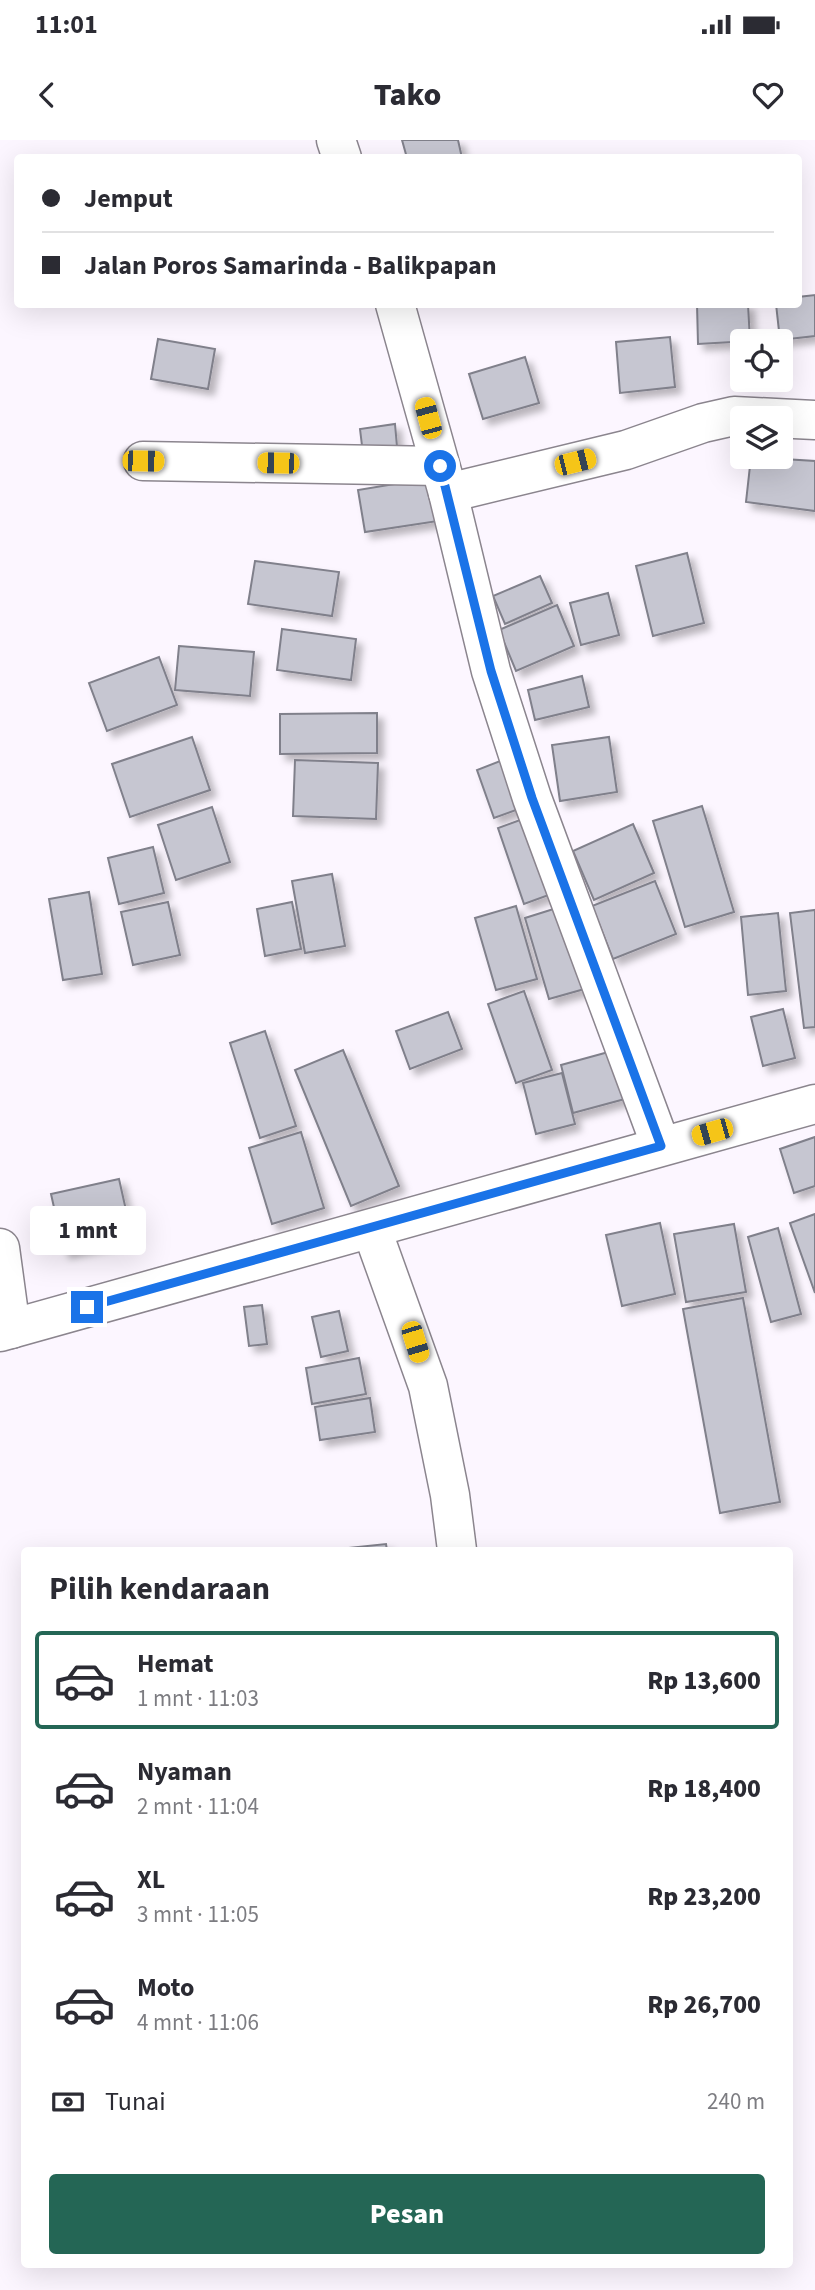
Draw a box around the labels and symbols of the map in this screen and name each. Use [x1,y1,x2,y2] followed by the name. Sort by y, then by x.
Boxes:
[413,395,444,441] car
[553,447,598,477] car
[122,450,165,472] car
[424,450,456,482] route start
[257,452,300,474] car
[689,1116,736,1148] car
[29,1206,145,1254] callout: 1 mnt
[71,1291,103,1323] route end
[399,1319,432,1365] car

